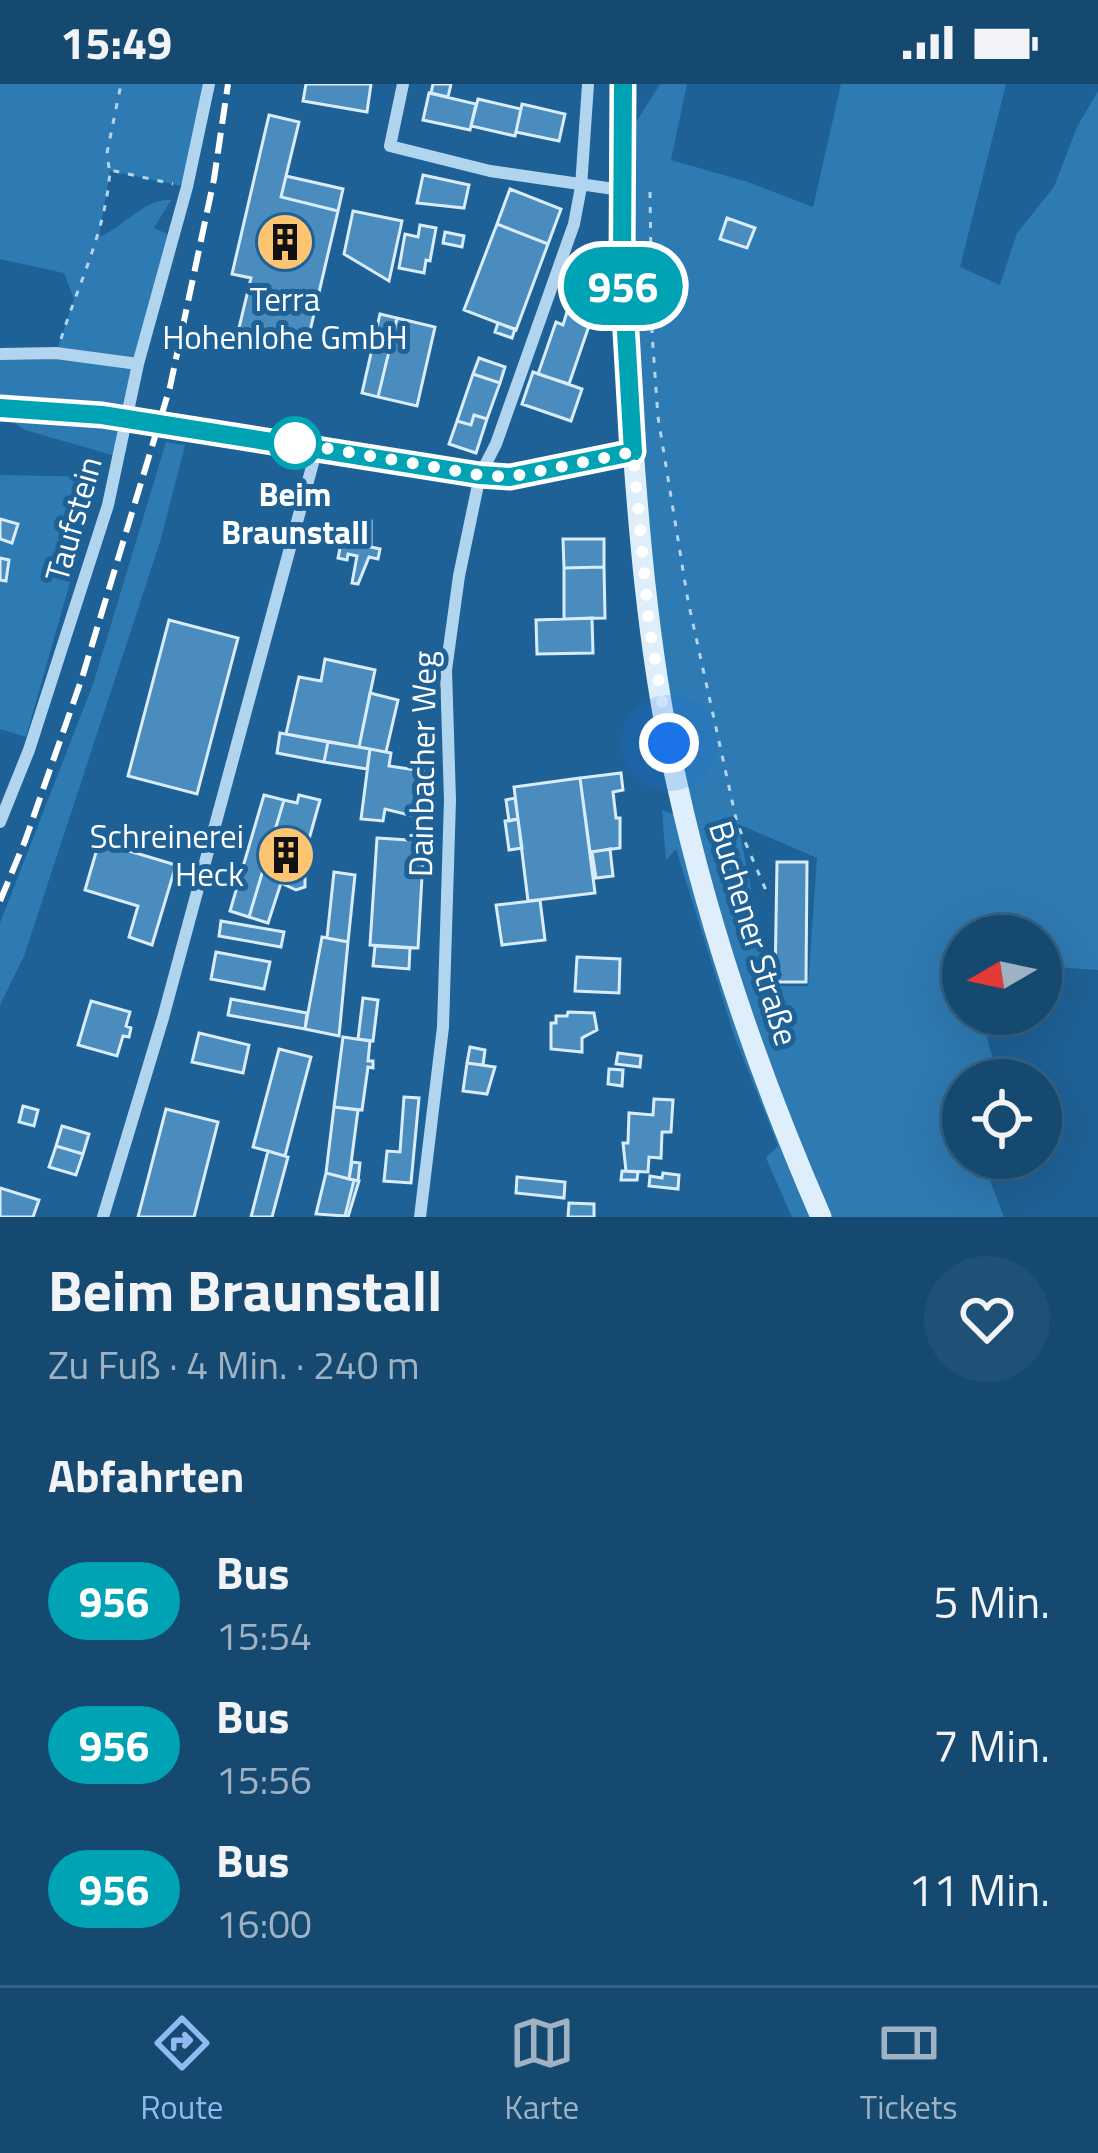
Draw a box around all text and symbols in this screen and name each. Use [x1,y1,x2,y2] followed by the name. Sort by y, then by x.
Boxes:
[60,8,172,76] text: 15:49
[254,211,316,273] building icon: Terra Hohenlohe GmbH
[554,247,692,325] line badge: 956
[588,254,658,318] text: 956
[162,274,408,362] place label: Terra Hohenlohe GmbH
[270,418,320,468] marker: Beim Braunstall
[31,451,115,587] street label: Taufstein
[221,469,369,557] place label: Beim Braunstall
[395,650,449,878] street label: Dainbacher Weg
[639,713,699,773] your location
[90,811,244,899] place label: Schreinerei Heck
[696,815,812,1051] street label: Buchener Straße
[255,824,317,886] building icon: Schreinerei Heck
[942,915,1062,1035] north arrow
[942,915,1062,1179] map controls
[942,1059,1062,1179] button: locate
[48,1246,443,1333] text: Beim Braunstall
[924,1256,1050,1382] button: heart
[48,1335,420,1394] text: Zu Fuß · 4 Min. · 240 m
[48,1441,244,1509] text: Abfahrten
[216,1538,290,1606] text: Bus
[933,1567,1050,1635] text: 5 Min.
[79,1569,149,1633] text: 956
[216,1606,312,1665] text: 15:54
[216,1682,290,1750] text: Bus
[933,1711,1050,1779] text: 7 Min.
[79,1713,149,1777] text: 956
[216,1750,312,1809] text: 15:56
[216,1826,290,1894] text: Bus
[908,1855,1050,1923] text: 11 Min.
[79,1857,149,1921] text: 956
[216,1894,312,1953] text: 16:00
[140,2010,224,2132] tab: Route
[504,2010,579,2132] tab: Karte
[860,2010,958,2132] tab: Tickets

